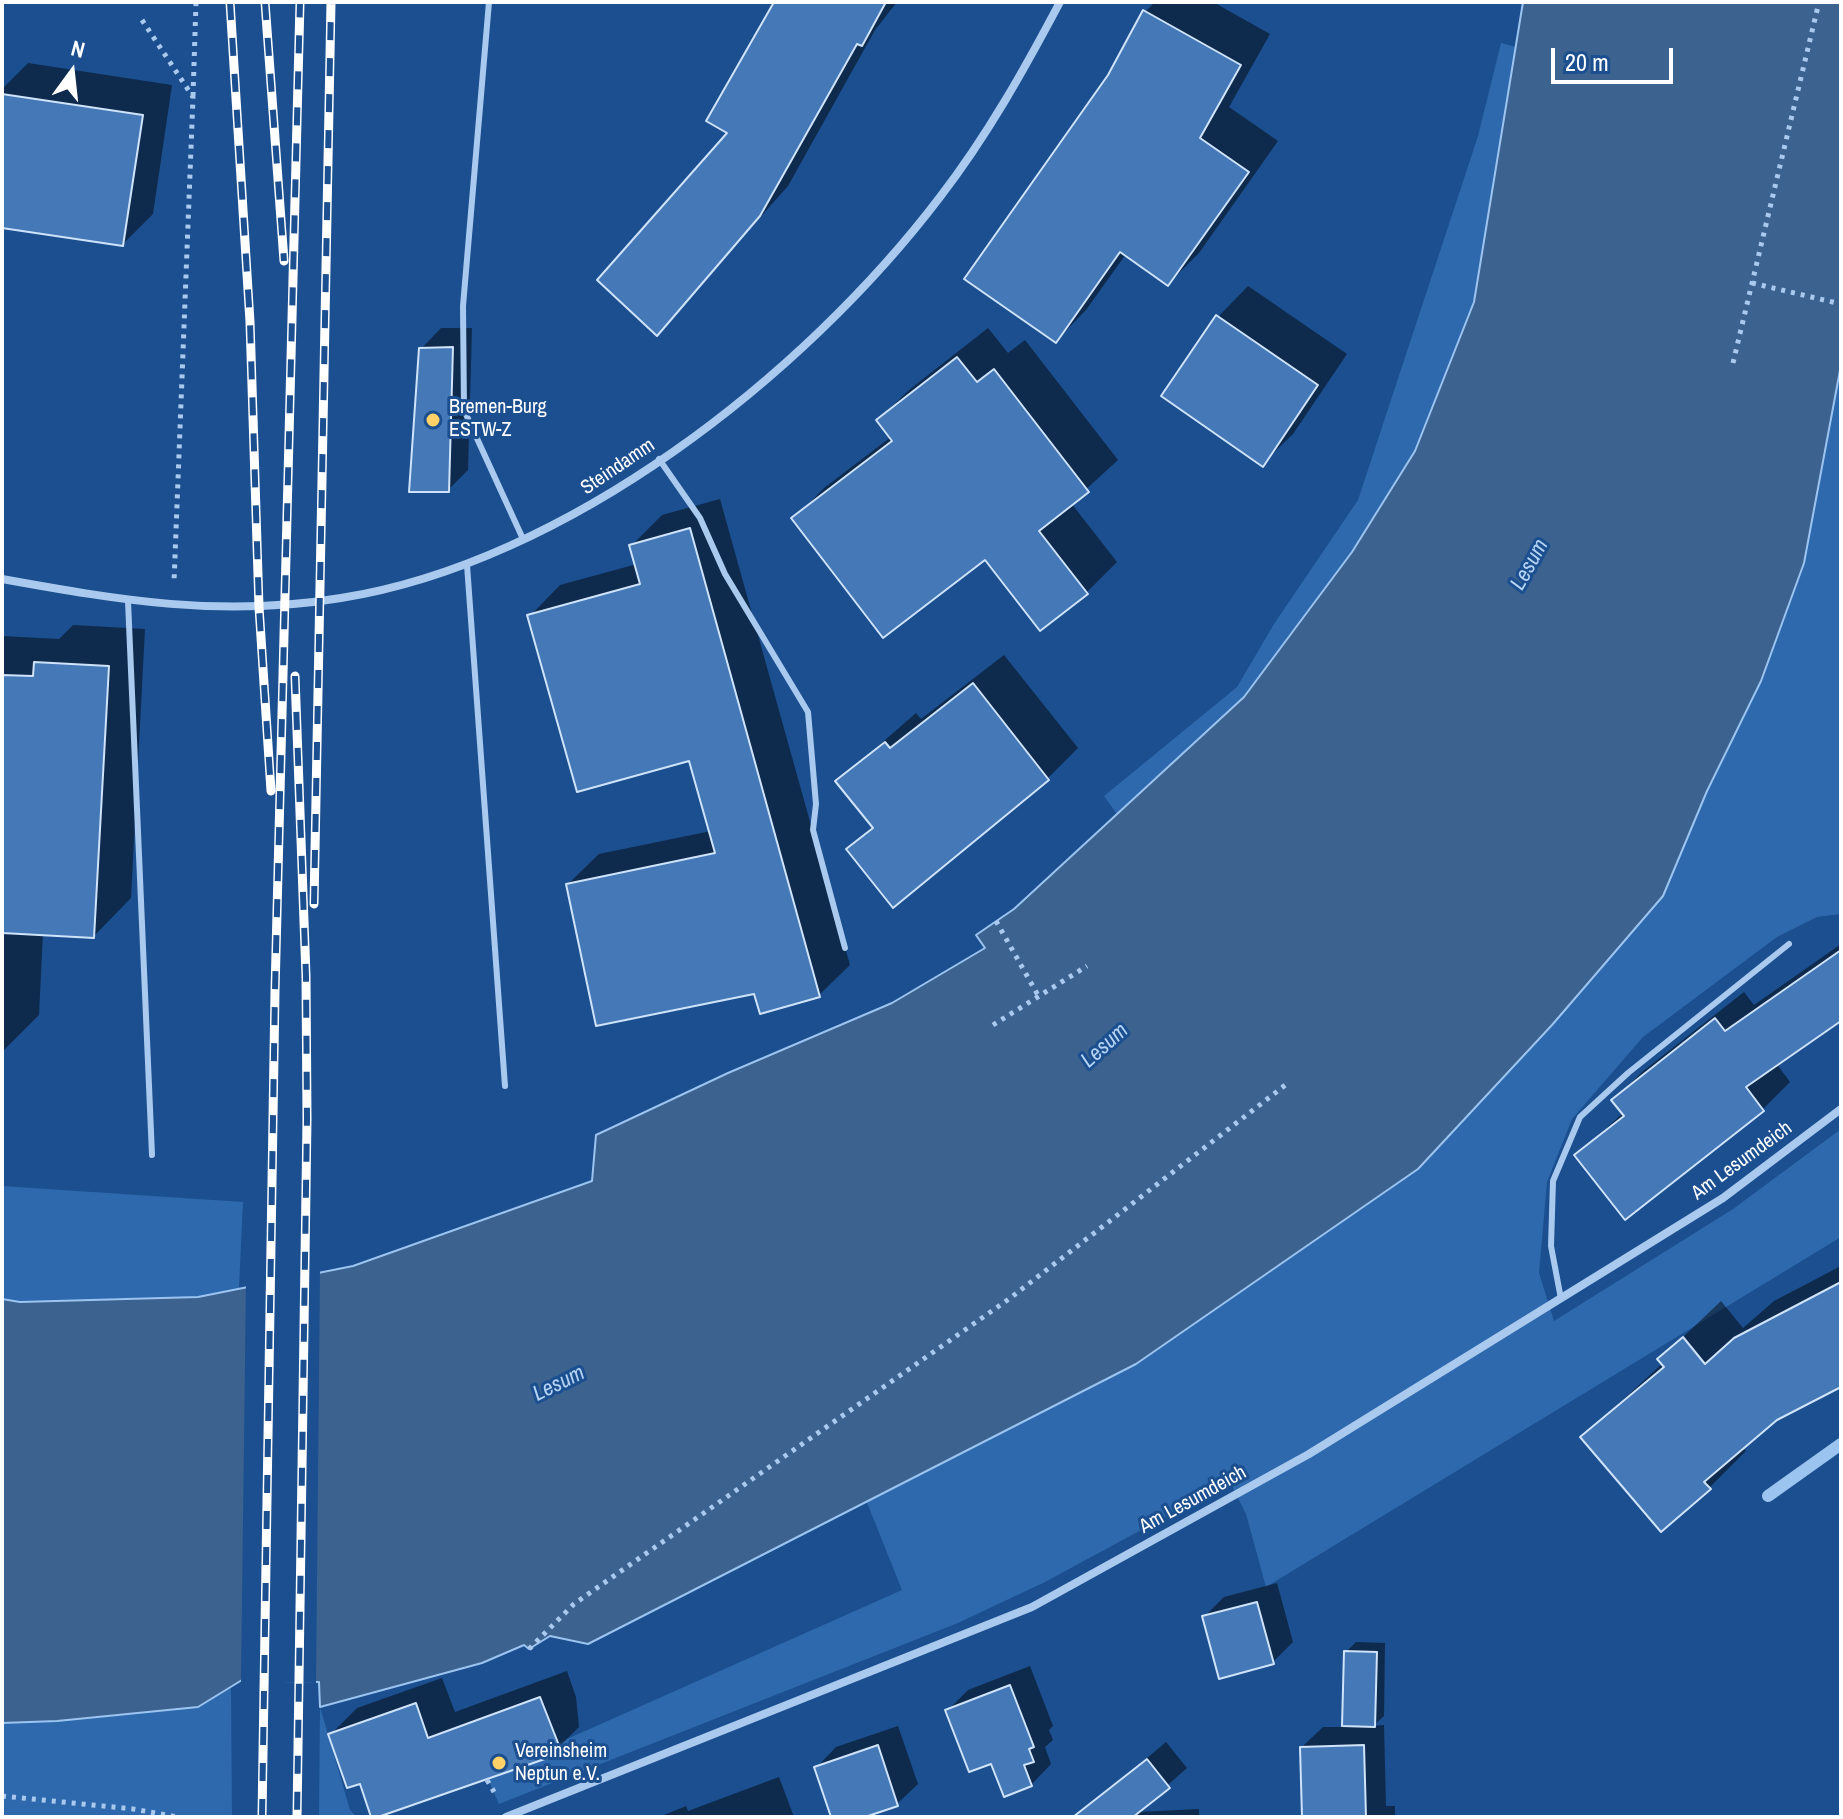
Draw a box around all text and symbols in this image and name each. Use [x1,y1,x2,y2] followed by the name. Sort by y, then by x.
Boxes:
[32,32,112,112] north arrow
[1555,32,1677,82] scale bar
[68,33,88,65] text: N
[1565,46,1609,78] text: 20 m
[449,396,547,443] place label: Bremen-Burg ESTW-Z
[424,411,442,429] marker: Bremen-Burg ESTW-Z
[577,434,659,500] street label: Steindamm
[1505,535,1555,595] water label: Lesum
[1076,1018,1134,1074] water label: Lesum
[1687,1116,1797,1206] street label: Am Lesumdeich
[529,1360,589,1408] water label: Lesum
[1135,1461,1251,1539] street label: Am Lesumdeich
[515,1740,607,1787] place label: Vereinsheim Neptun e.V.
[490,1754,508,1772] marker: Vereinsheim Neptun e.V.

